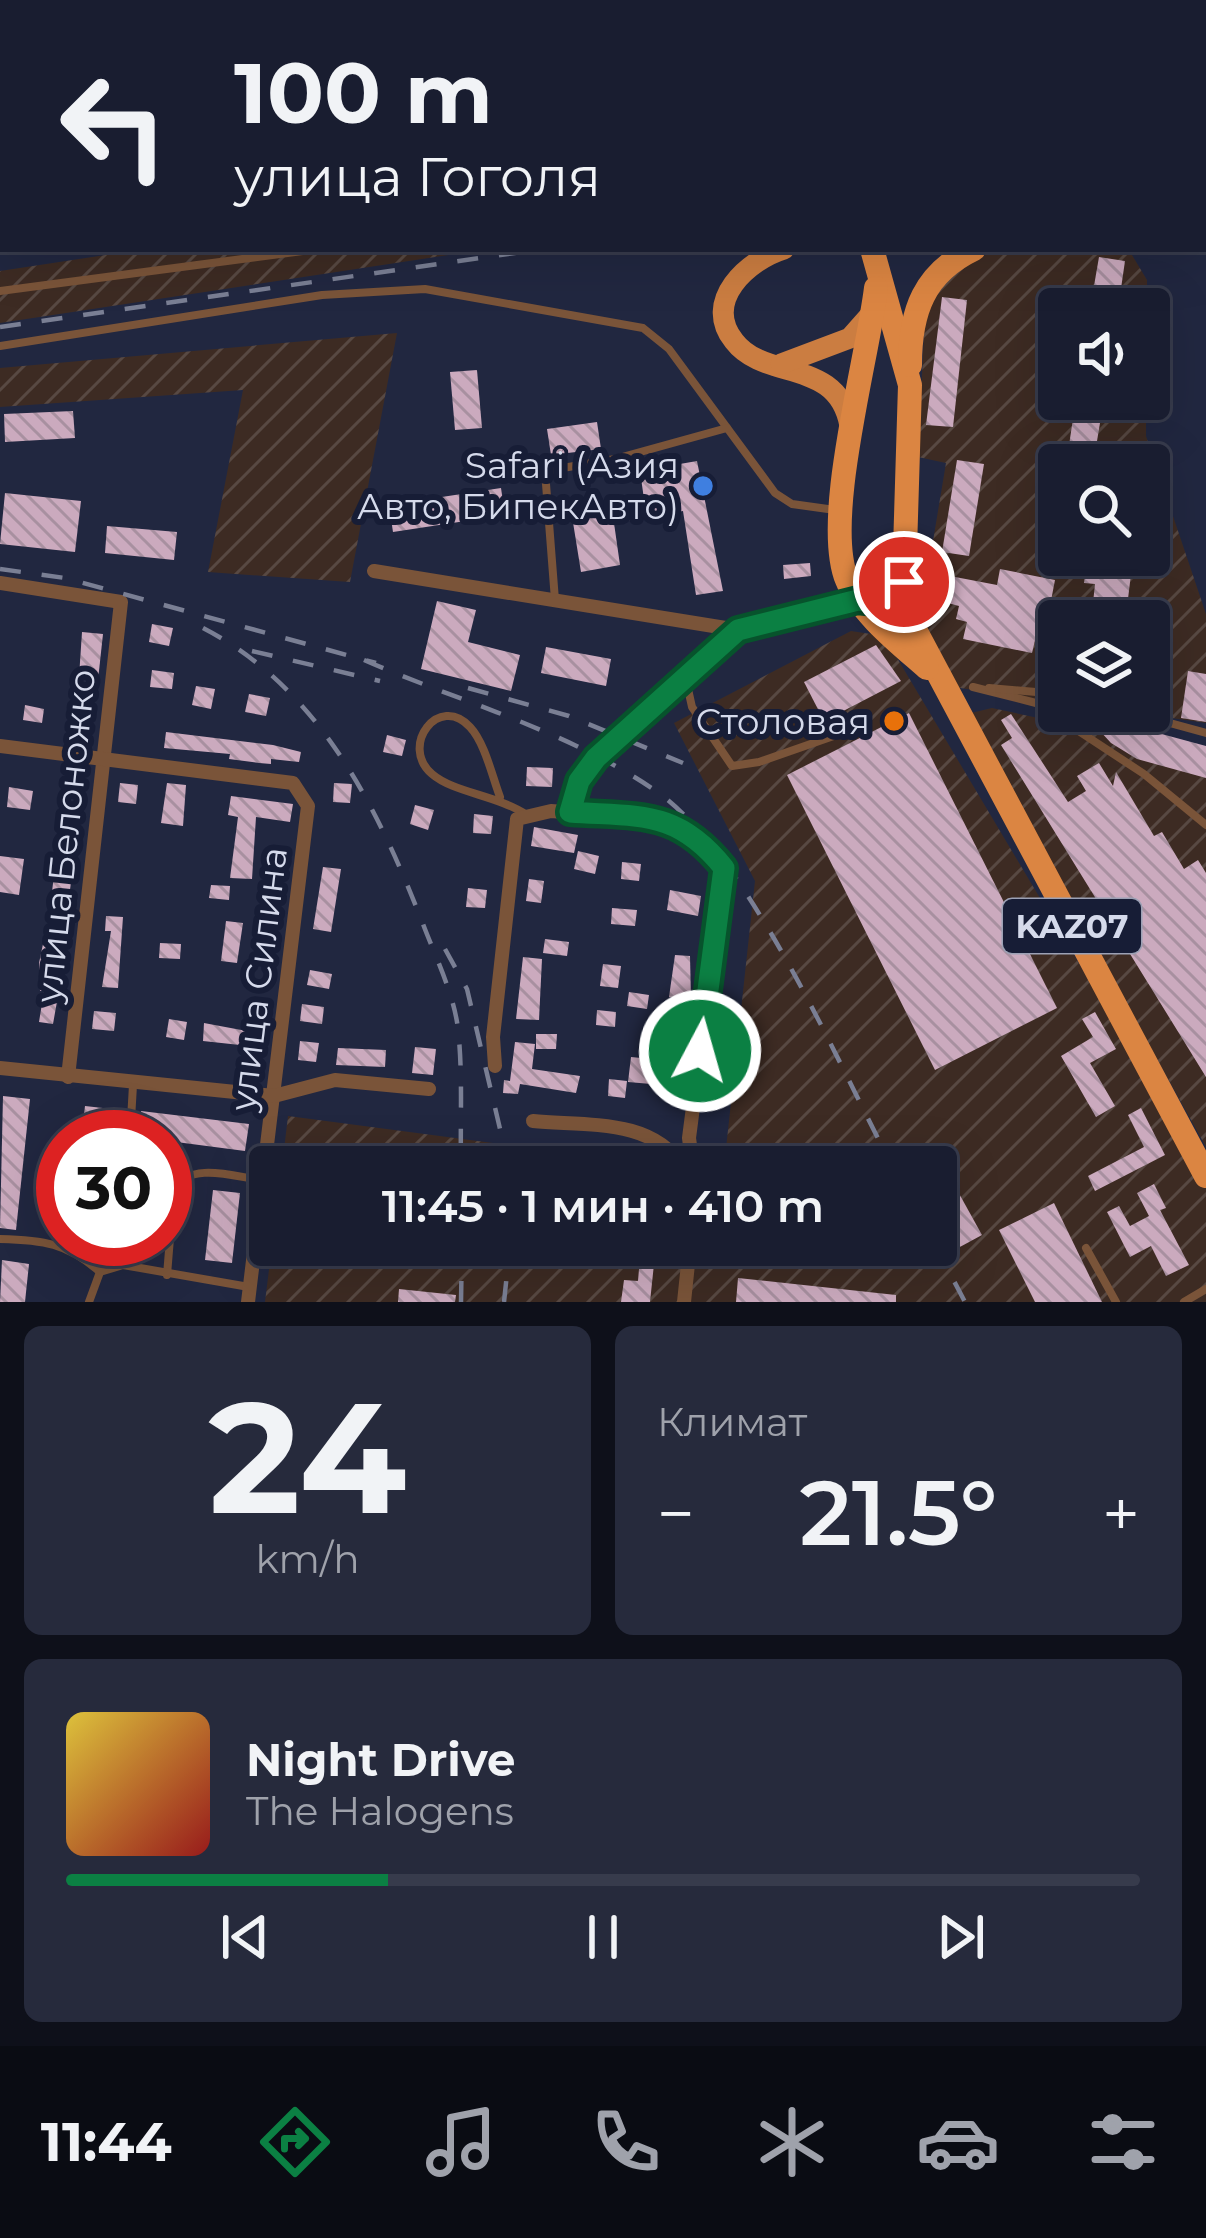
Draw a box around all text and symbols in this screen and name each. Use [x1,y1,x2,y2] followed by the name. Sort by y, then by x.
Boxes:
[234,42,493,144] text: 100 m
[36,48,192,204] icon: left
[234,144,601,210] text: улица Гоголя
[1038,288,1170,732] map controls
[1038,288,1170,420] button: sound
[357,443,679,528] place label: Safari (Азия Авто, БипекАвто)
[1038,444,1170,576] button: search
[690,473,716,499] marker: Safari (Азия Авто, БипекАвто)
[853,531,955,633] pin
[871,549,937,615] icon: arrive
[1038,600,1170,732] button: layers
[26,667,104,1006] street label: улица Белоножко
[695,699,870,743] place label: Столовая
[881,708,907,734] marker: Столовая
[220,845,296,1114] street label: улица Силина
[1003,899,1141,953] road number: KAZ07
[637,988,763,1114] position arrow
[36,1110,192,1266] speed limit sign: 30
[382,1178,824,1233] text: 11:45 · 1 мин · 410 m
[209,1362,406,1552] text: 24
[657,1398,807,1446] text: Климат
[799,1458,998,1568] text: 21.5°
[657,1473,695,1554] text: −
[1102,1473,1140,1554] text: +
[255,1535,360,1583] text: km/h
[246,1732,515,1787] text: Night Drive
[246,1787,514,1835] text: The Halogens
[212,1904,278,1970] icon: previous
[570,1904,636,1970] icon: pause
[928,1904,994,1970] icon: next
[253,2100,337,2184] icon: directions
[419,2100,503,2184] icon: music
[584,2100,668,2184] icon: phone
[750,2100,834,2184] icon: climate
[916,2100,1000,2184] icon: car
[1081,2100,1165,2184] icon: filters
[41,2109,172,2175] text: 11:44

